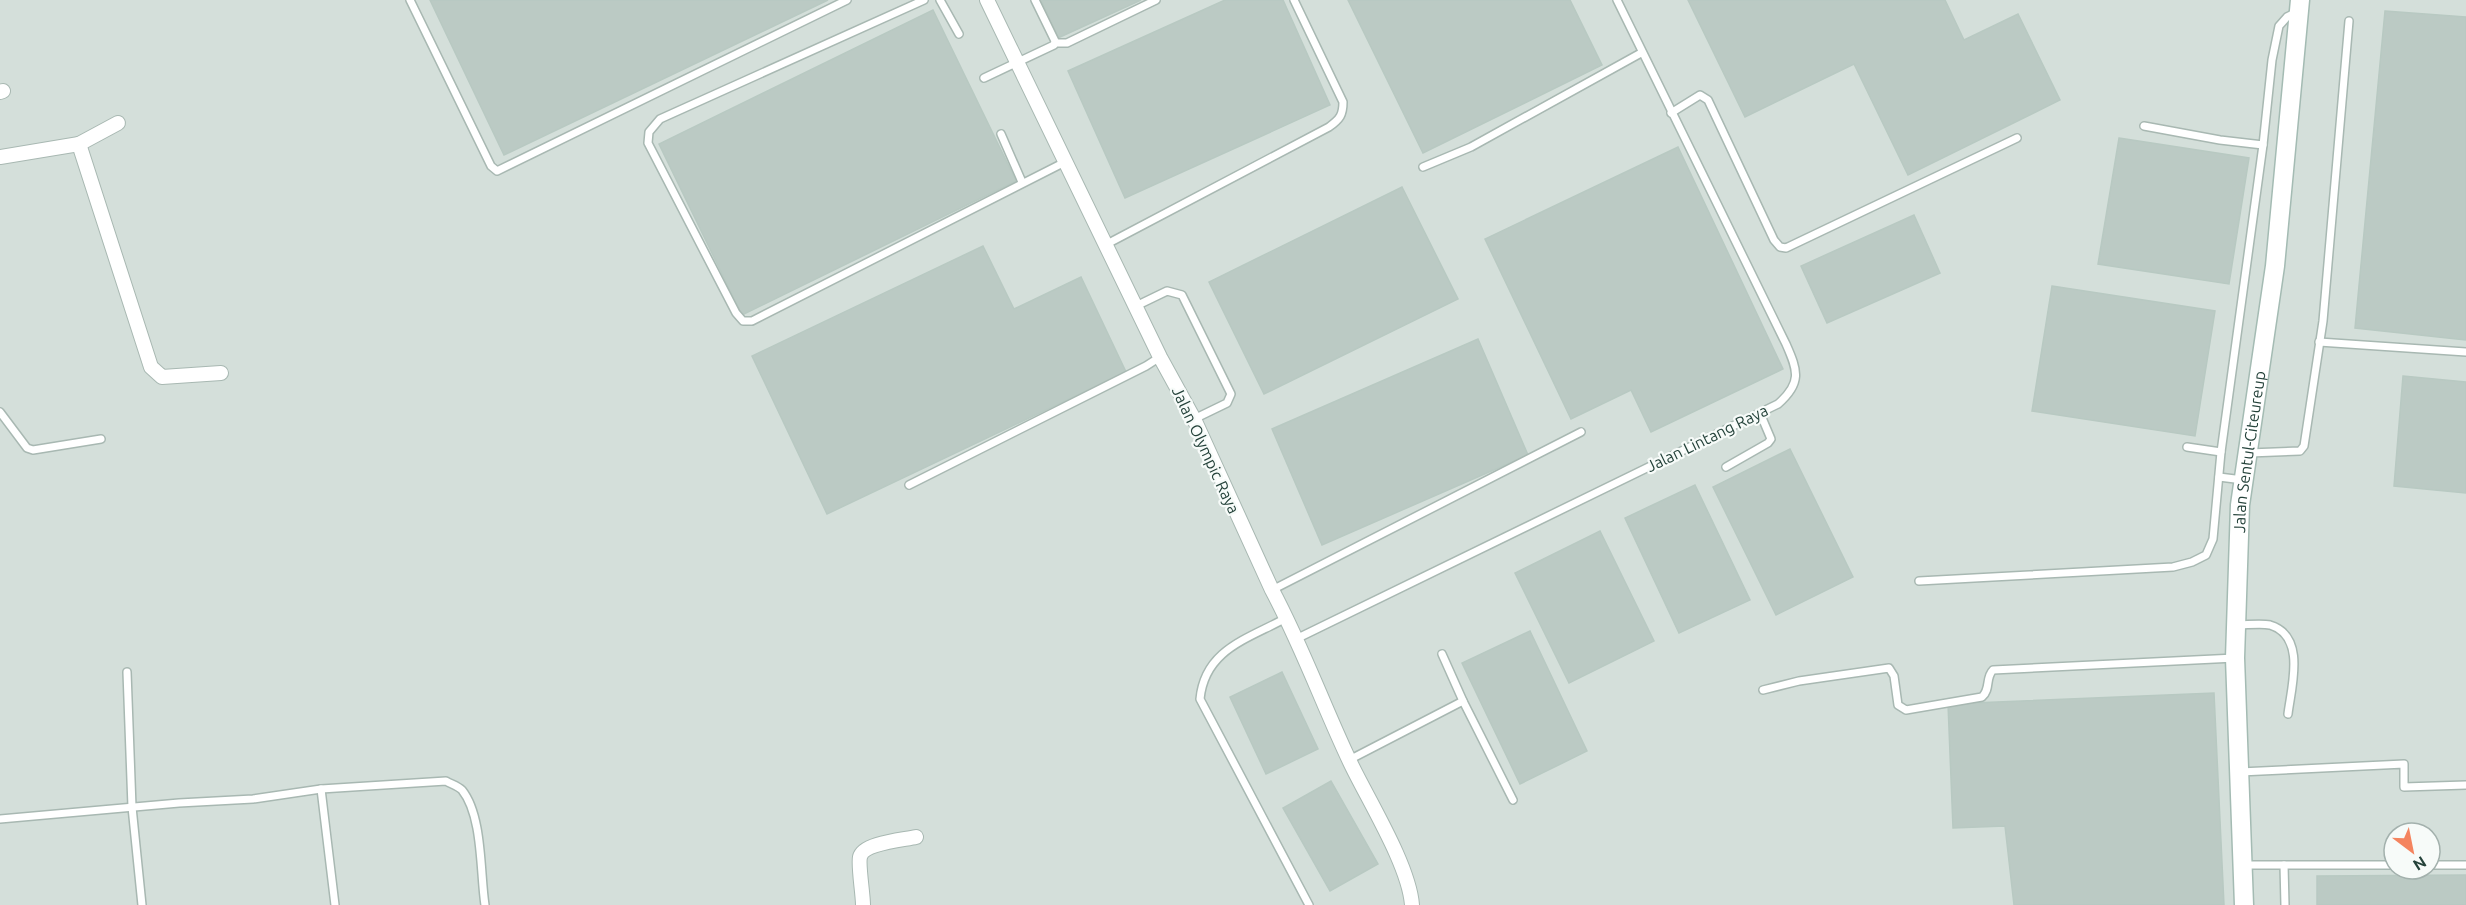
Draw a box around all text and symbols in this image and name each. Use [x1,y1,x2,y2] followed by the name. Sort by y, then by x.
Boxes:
[2230,370,2269,533] street label: Jalan Sentul-Citeureup
[1169,384,1243,516] street label: Jalan Olympic Raya
[1643,401,1771,475] street label: Jalan Lintang Raya
[2382,821,2442,881] north arrow
[2410,853,2430,875] text: N

